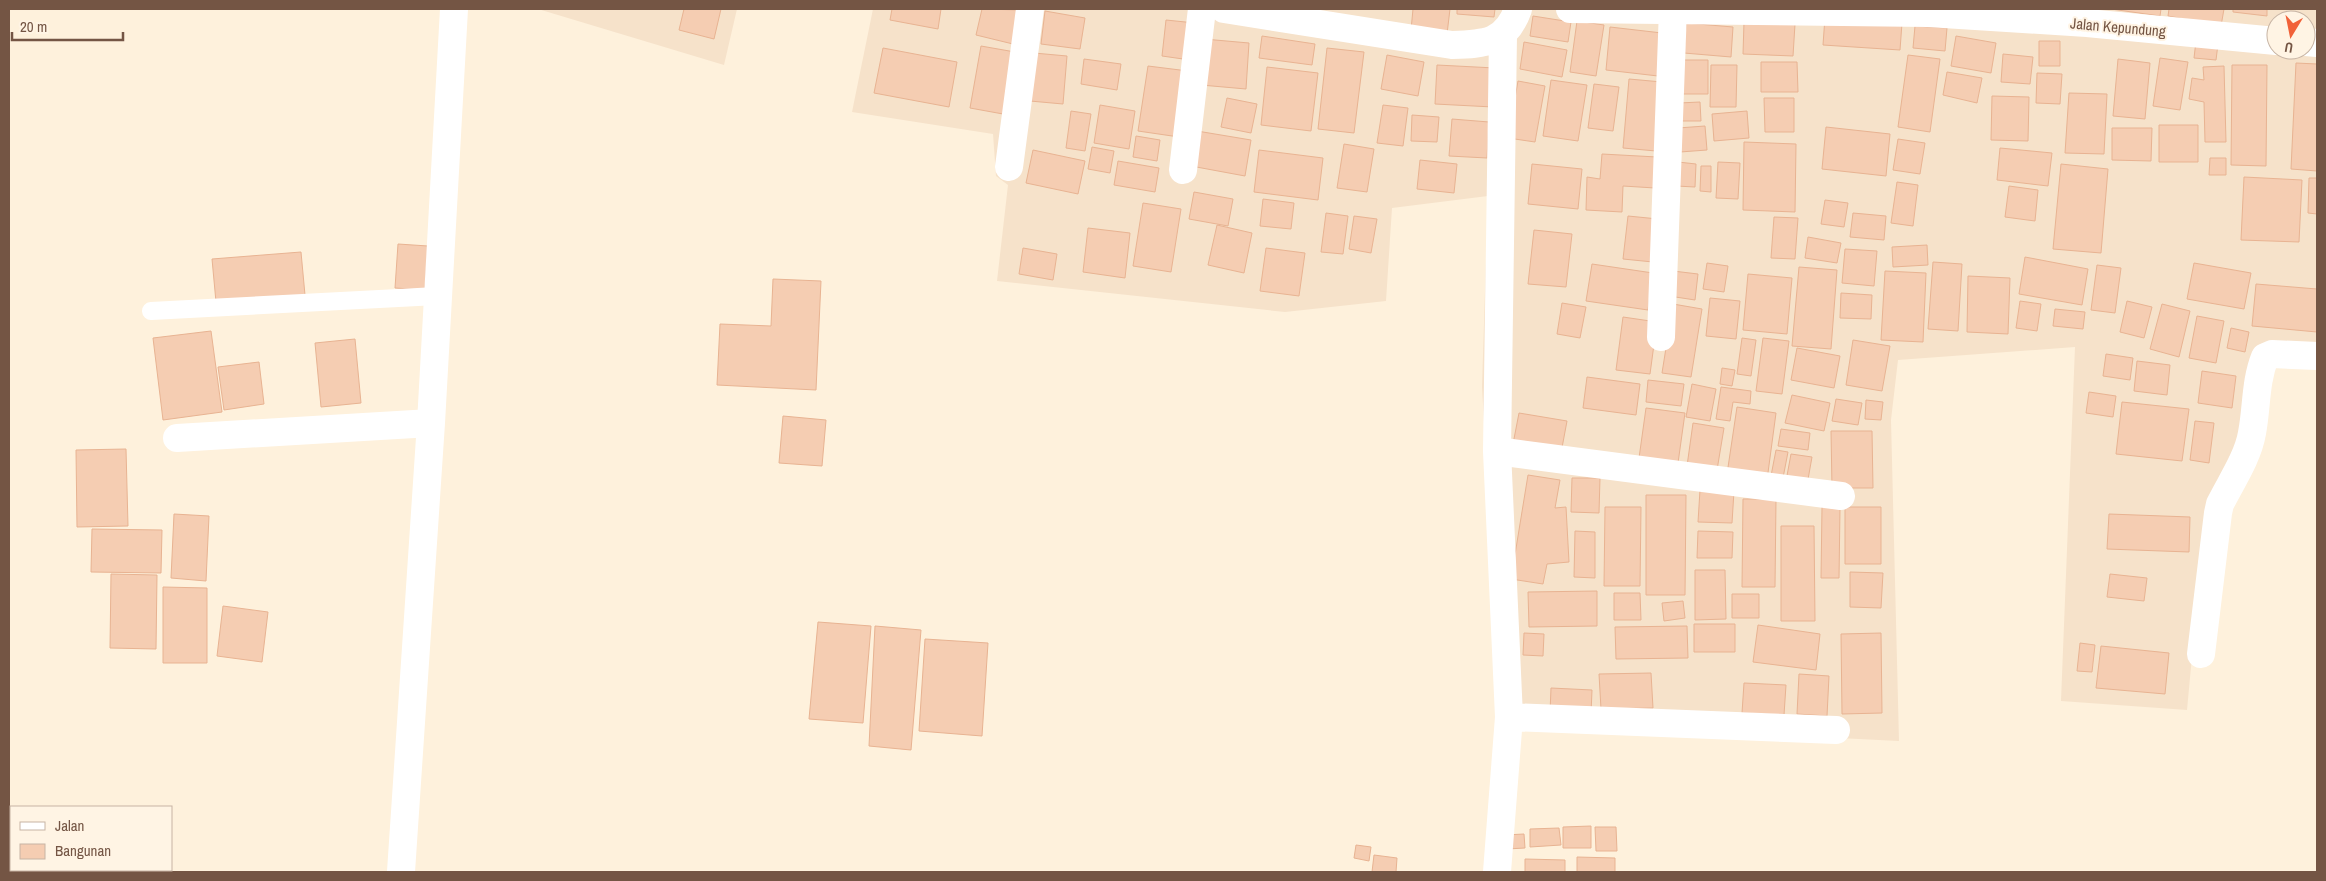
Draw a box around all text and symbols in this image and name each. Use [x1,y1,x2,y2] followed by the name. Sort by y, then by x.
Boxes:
[12,10,124,42] scale bar
[2266,10,2316,60] north arrow
[2069,12,2167,42] street label: Jalan Kepundung
[20,16,47,37] text: 20 m
[2283,38,2294,57] text: U
[10,806,172,871] legend
[55,815,84,836] text: Jalan
[55,840,111,861] text: Bangunan

